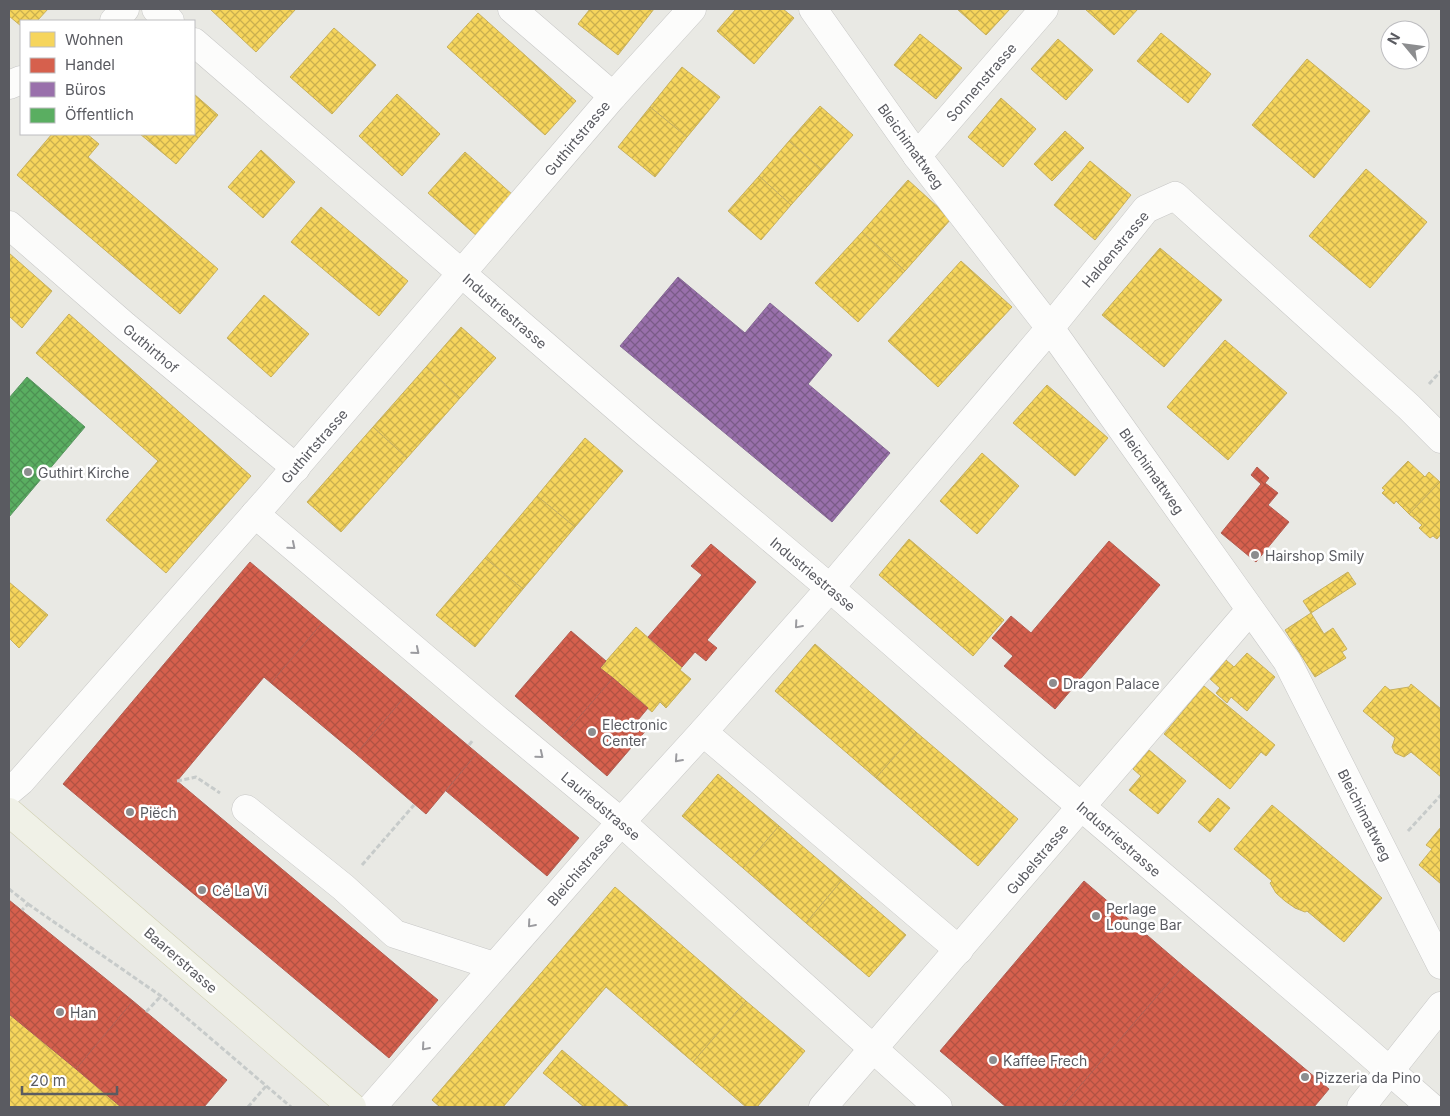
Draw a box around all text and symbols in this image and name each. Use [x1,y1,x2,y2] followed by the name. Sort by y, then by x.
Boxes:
[20,20,195,135] legend
[1380,20,1430,70] north arrow
[65,30,123,49] text: Wohnen
[1383,30,1403,47] text: N
[942,39,1020,125] street label: Sonnenstrasse
[65,55,115,74] text: Handel
[65,80,106,99] text: Büros
[541,97,613,179] street label: Guthirtstrasse
[874,100,948,192] street label: Bleichimattweg
[65,105,134,124] text: Öffentlich
[1078,207,1152,291] street label: Haldenstrasse
[459,270,551,352] street label: Industriestrasse
[120,320,182,376] street label: Guthirthof
[277,405,351,487] street label: Guthirtstrasse
[1116,425,1188,517] street label: Bleichimattweg
[38,464,129,481] place label: Guthirt Kirche
[22,466,34,478] marker: Guthirt Kirche
[767,533,859,615] street label: Industriestrasse
[286,540,295,548] one-way arrow
[1265,547,1365,564] place label: Hairshop Smily
[1249,549,1261,561] marker: Hairshop Smily
[794,619,803,628] one-way arrow
[410,645,419,653] one-way arrow
[1063,675,1160,692] place label: Dragon Palace
[1047,677,1059,689] marker: Dragon Palace
[602,716,668,749] place label: Electronic Center
[586,726,598,738] marker: Electronic Center
[535,750,544,759] one-way arrow
[675,754,684,763] one-way arrow
[1335,766,1395,864] street label: Bleichimattweg
[558,768,644,844] street label: Lauriedstrasse
[1073,798,1165,880] street label: Industriestrasse
[140,804,177,821] place label: Piëch
[124,806,136,818] marker: Piëch
[1003,820,1071,898] street label: Gubelstrasse
[543,829,617,909] street label: Bleichistrasse
[212,882,267,899] place label: Cé La Vi
[196,884,208,896] marker: Cé La Vi
[1106,900,1182,933] place label: Perlage Lounge Bar
[1090,910,1102,922] marker: Perlage Lounge Bar
[528,919,537,928] one-way arrow
[141,924,221,996] street label: Baarerstrasse
[70,1004,97,1021] place label: Han
[54,1006,66,1018] marker: Han
[421,1041,430,1050] one-way arrow
[1003,1052,1087,1069] place label: Kaffee Frech
[987,1054,999,1066] marker: Kaffee Frech
[22,1064,118,1096] scale bar
[1315,1069,1421,1086] place label: Pizzeria da Pino
[30,1071,66,1090] text: 20 m
[1299,1071,1311,1083] marker: Pizzeria da Pino

